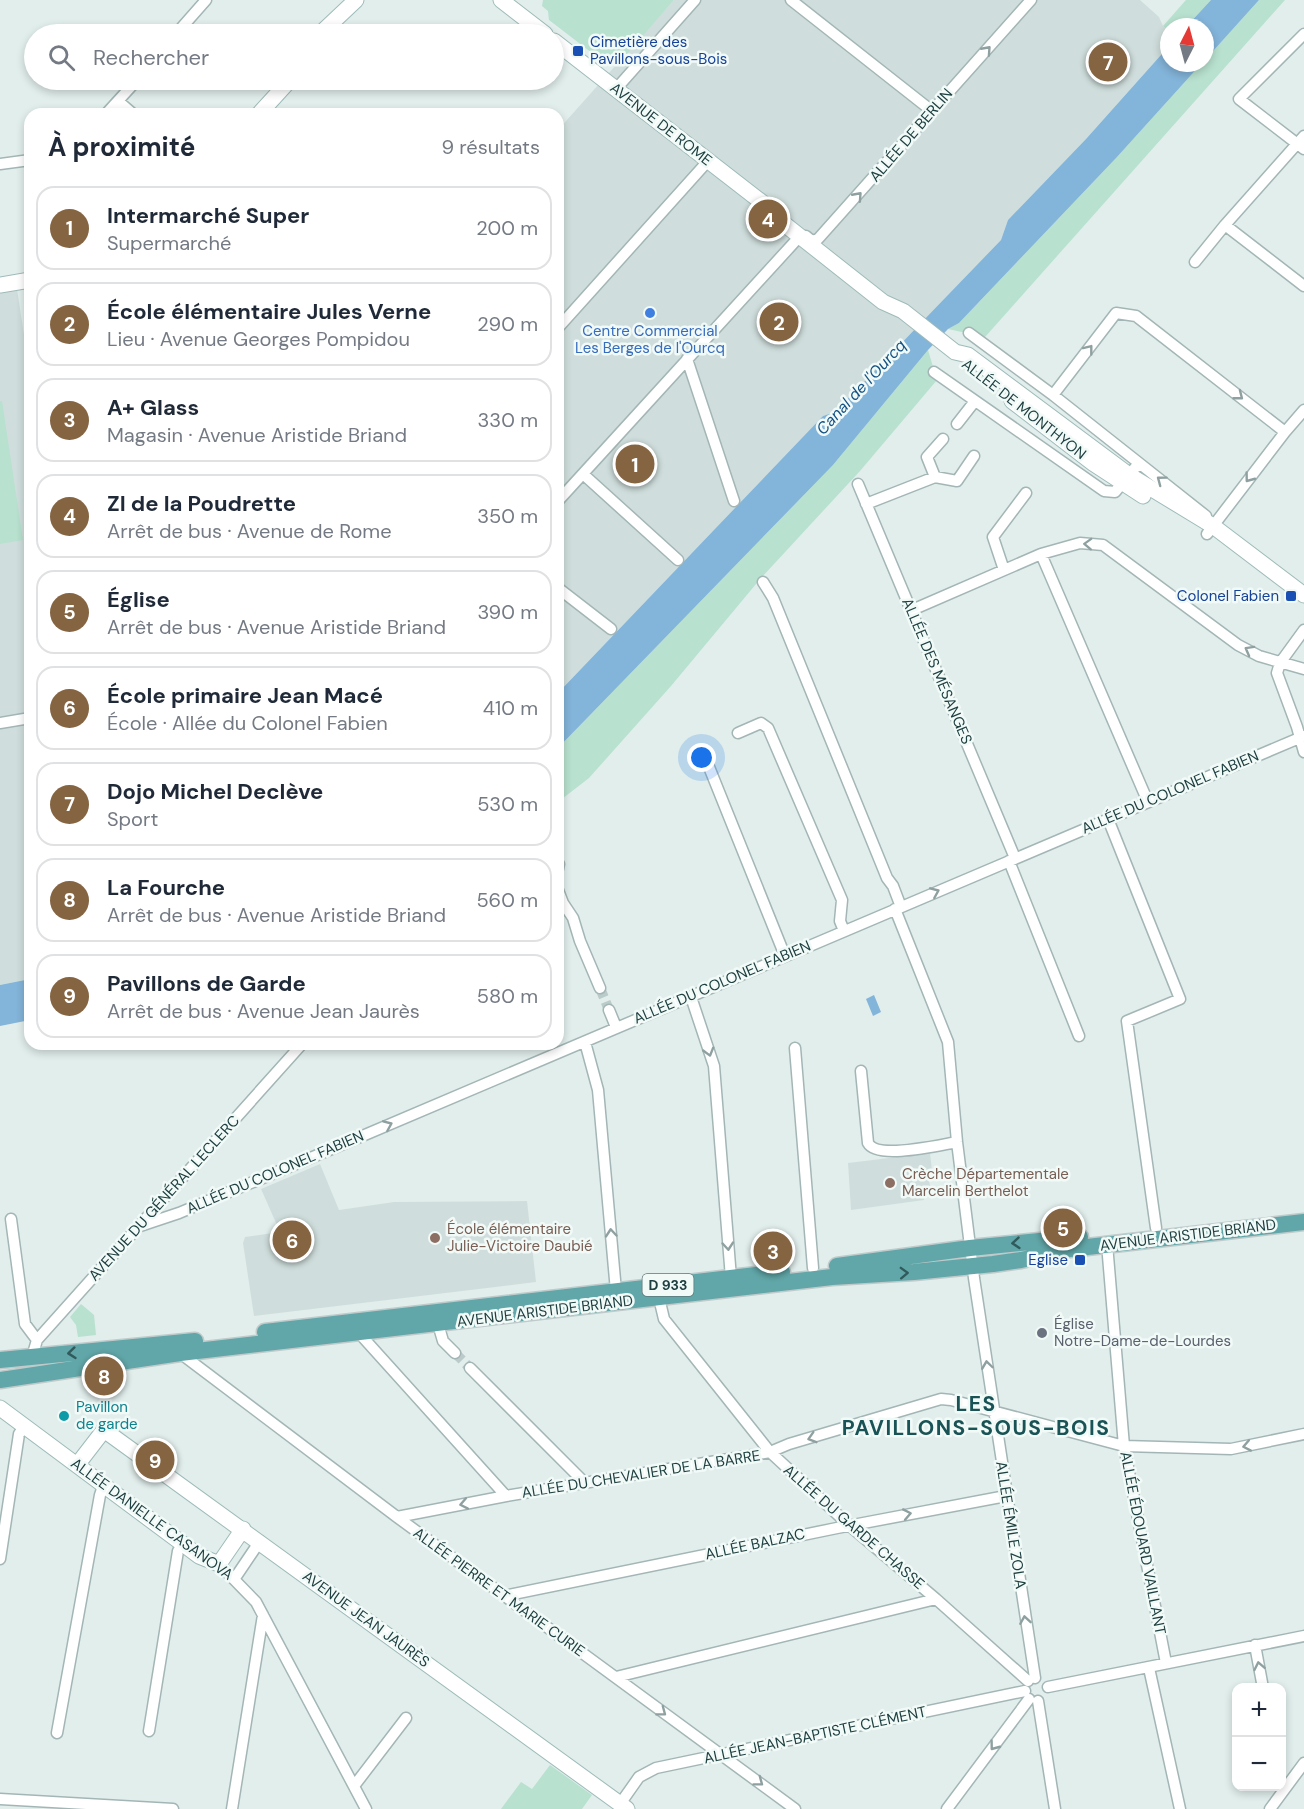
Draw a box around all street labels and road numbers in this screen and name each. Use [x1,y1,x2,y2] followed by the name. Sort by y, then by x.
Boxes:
[606,78,716,170] street label: AVENUE DE ROME
[865,84,957,186] street label: ALLÉE DE BERLIN
[958,354,1090,464] street label: ALLÉE DE MONTHYON
[897,595,977,747] street label: ALLÉE DES MÉSANGES
[1078,746,1262,838] street label: ALLÉE DU COLONEL FABIEN
[630,936,814,1028] street label: ALLÉE DU COLONEL FABIEN
[84,1111,244,1285] street label: AVENUE DU GÉNÉRAL LECLERC
[183,1126,367,1218] street label: ALLÉE DU COLONEL FABIEN
[1099,1214,1277,1256] street label: AVENUE ARISTIDE BRIAND
[642,1274,694,1296] road number: D 933
[456,1290,634,1332] street label: AVENUE ARISTIDE BRIAND
[520,1445,762,1503] street label: ALLÉE DU CHEVALIER DE LA BARRE
[1115,1450,1171,1636] street label: ALLÉE ÉDOUARD VAILLANT
[67,1453,237,1585] street label: ALLÉE DANIELLE CASANOVA
[779,1460,929,1594] street label: ALLÉE DU GARDE CHASSE
[991,1460,1031,1590] street label: ALLÉE ÉMILE ZOLA
[409,1523,589,1661] street label: ALLÉE PIERRE ET MARIE CURIE
[703,1524,807,1564] street label: ALLÉE BALZAC
[298,1566,434,1672] street label: AVENUE JEAN JAURÈS
[702,1702,928,1768] street label: ALLÉE JEAN-BAPTISTE CLÉMENT

